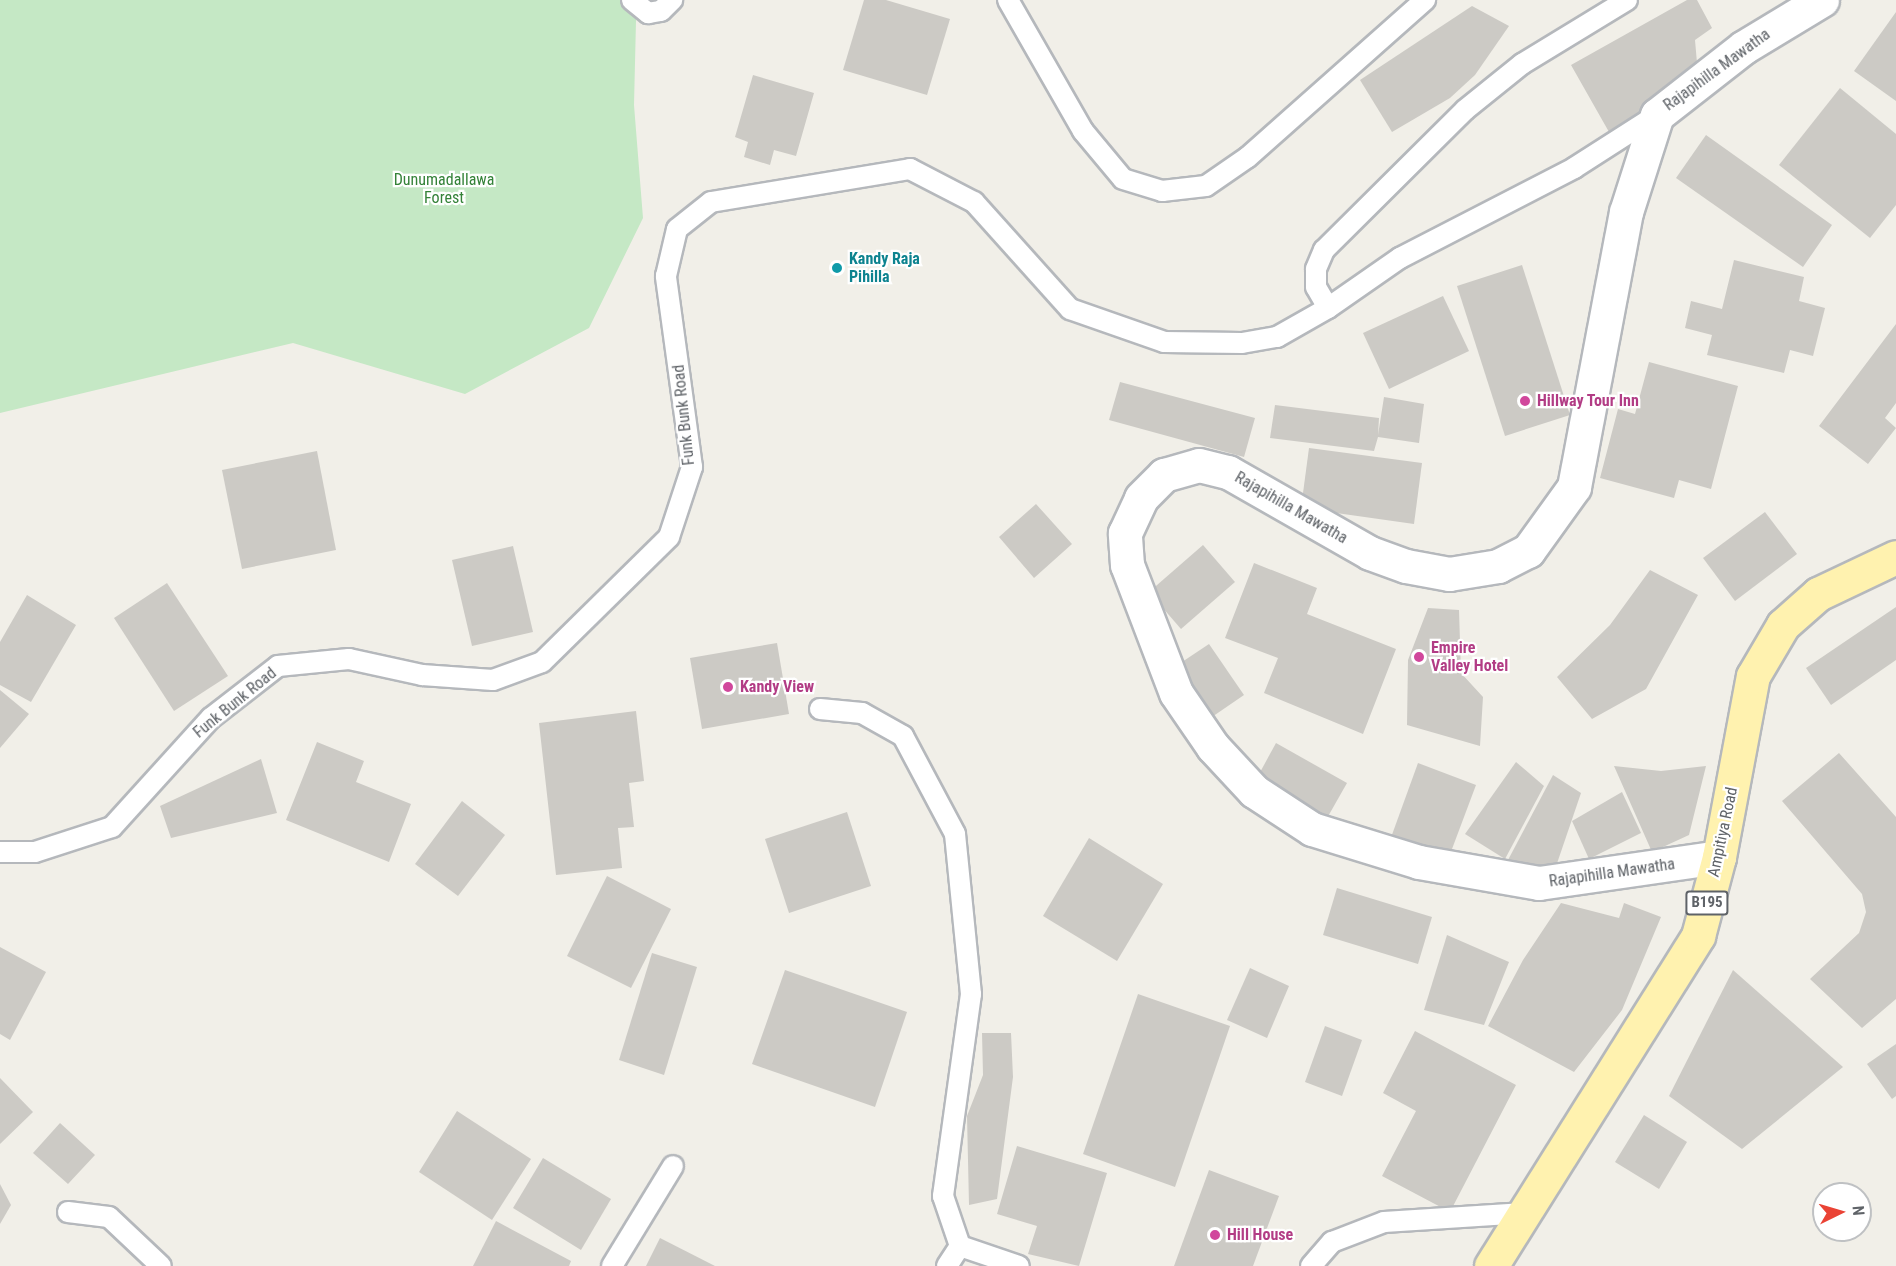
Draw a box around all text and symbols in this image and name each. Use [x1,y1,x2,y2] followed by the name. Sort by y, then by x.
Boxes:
[1660,25,1774,115] street label: Rajapihilla Mawatha
[394,170,494,208] park label: Dunumadallawa Forest
[849,249,920,287] place label: Kandy Raja Pihilla
[830,261,844,275] marker: Kandy Raja Pihilla
[669,364,699,466] street label: Funk Bunk Road
[1537,391,1639,411] place label: Hillway Tour Inn
[1518,394,1532,408] marker: Hillway Tour Inn
[1231,468,1351,548] street label: Rajapihilla Mawatha
[1431,638,1508,676] place label: Empire Valley Hotel
[1412,650,1426,664] marker: Empire Valley Hotel
[190,664,280,742] street label: Funk Bunk Road
[740,677,814,697] place label: Kandy View
[721,680,735,694] marker: Kandy View
[1704,785,1742,879] street label: Ampitiya Road
[1548,855,1676,891] street label: Rajapihilla Mawatha
[1684,891,1730,915] road number: B195
[1812,1182,1872,1242] north arrow
[1849,1205,1868,1216] text: N
[1227,1225,1293,1245] place label: Hill House
[1208,1228,1222,1242] marker: Hill House

